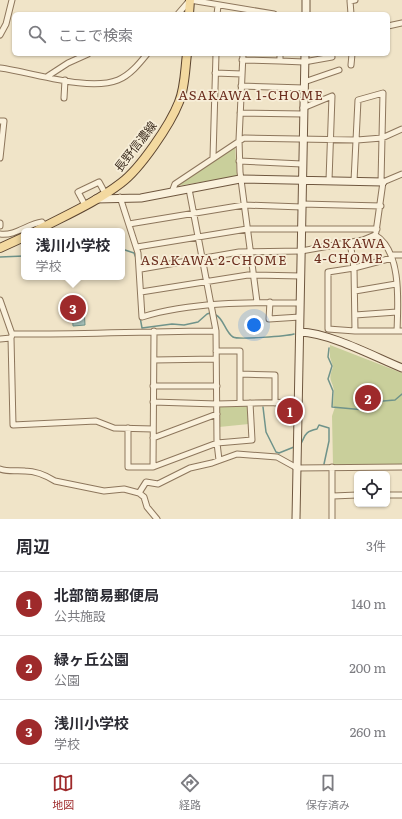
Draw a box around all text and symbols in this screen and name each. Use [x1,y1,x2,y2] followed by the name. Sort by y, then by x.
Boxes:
[12,12,390,56] search box
[26,23,48,45] icon: search
[58,23,133,46] text: ここで検索
[178,85,324,104] district label: ASAKAWA 1-CHOME
[109,117,161,175] street label: 長野信濃線
[21,228,125,280] popup
[35,233,111,256] text: 浅川小学校
[312,233,386,267] district label: ASAKAWA 4-CHOME
[141,250,287,269] district label: ASAKAWA 2-CHOME
[35,256,62,275] text: 学校
[60,293,86,323] pin: 3
[244,315,264,335] your location
[355,383,381,413] pin: 2
[277,396,303,426] pin: 1
[354,471,390,507] map controls
[354,471,390,507] button: locate
[16,533,50,558] text: 周辺
[366,536,386,555] text: 3件
[54,583,159,606] text: 北部簡易郵便局
[26,594,32,613] text: 1
[351,594,386,613] text: 140 m
[54,606,106,625] text: 公共施設
[54,647,129,670] text: 緑ヶ丘公園
[26,658,32,677] text: 2
[349,658,386,677] text: 200 m
[54,670,80,689] text: 公園
[54,711,129,734] text: 浅川小学校
[25,722,33,741] text: 3
[350,722,386,741] text: 260 m
[54,734,80,753] text: 学校
[52,772,74,812] tab: 地図
[179,772,201,812] tab: 経路
[306,772,350,812] tab: 保存済み

